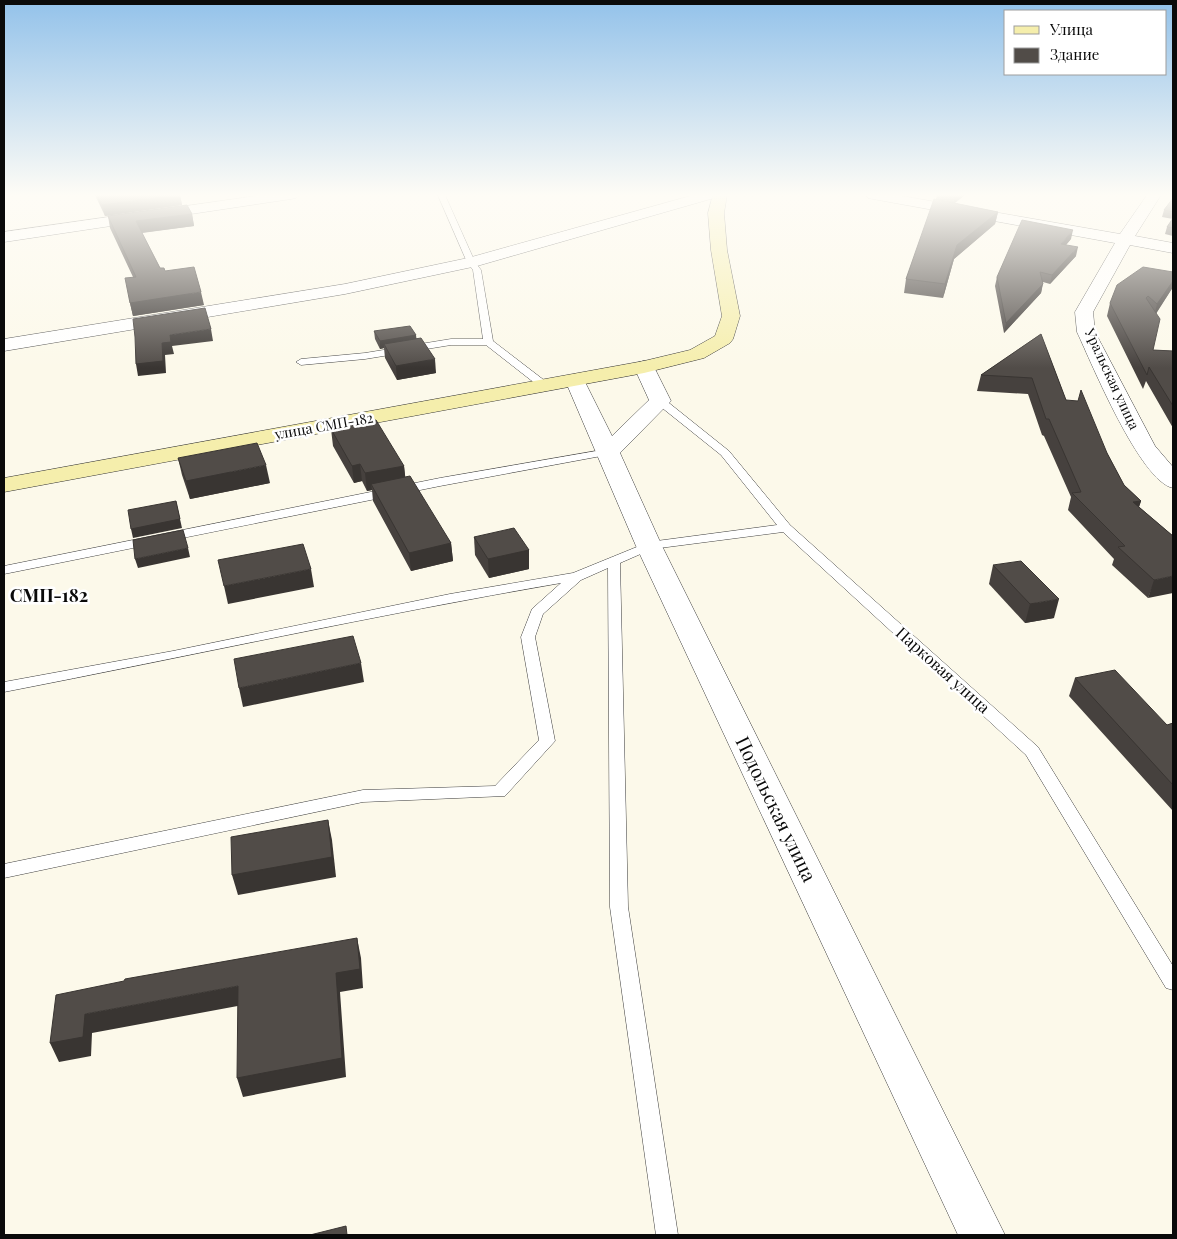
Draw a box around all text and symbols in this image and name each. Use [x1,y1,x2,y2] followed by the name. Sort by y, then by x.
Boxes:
[1004,10,1167,75] legend
[1049,19,1093,39] text: Улица
[1050,44,1099,64] text: Здание
[1080,324,1144,432] street label: Уральская улица
[272,407,375,444] street label: улица СМП-182
[10,583,88,607] district label: СМП-182
[892,622,995,717] street label: Парковая улица
[730,732,824,886] street label: Подольская улица

